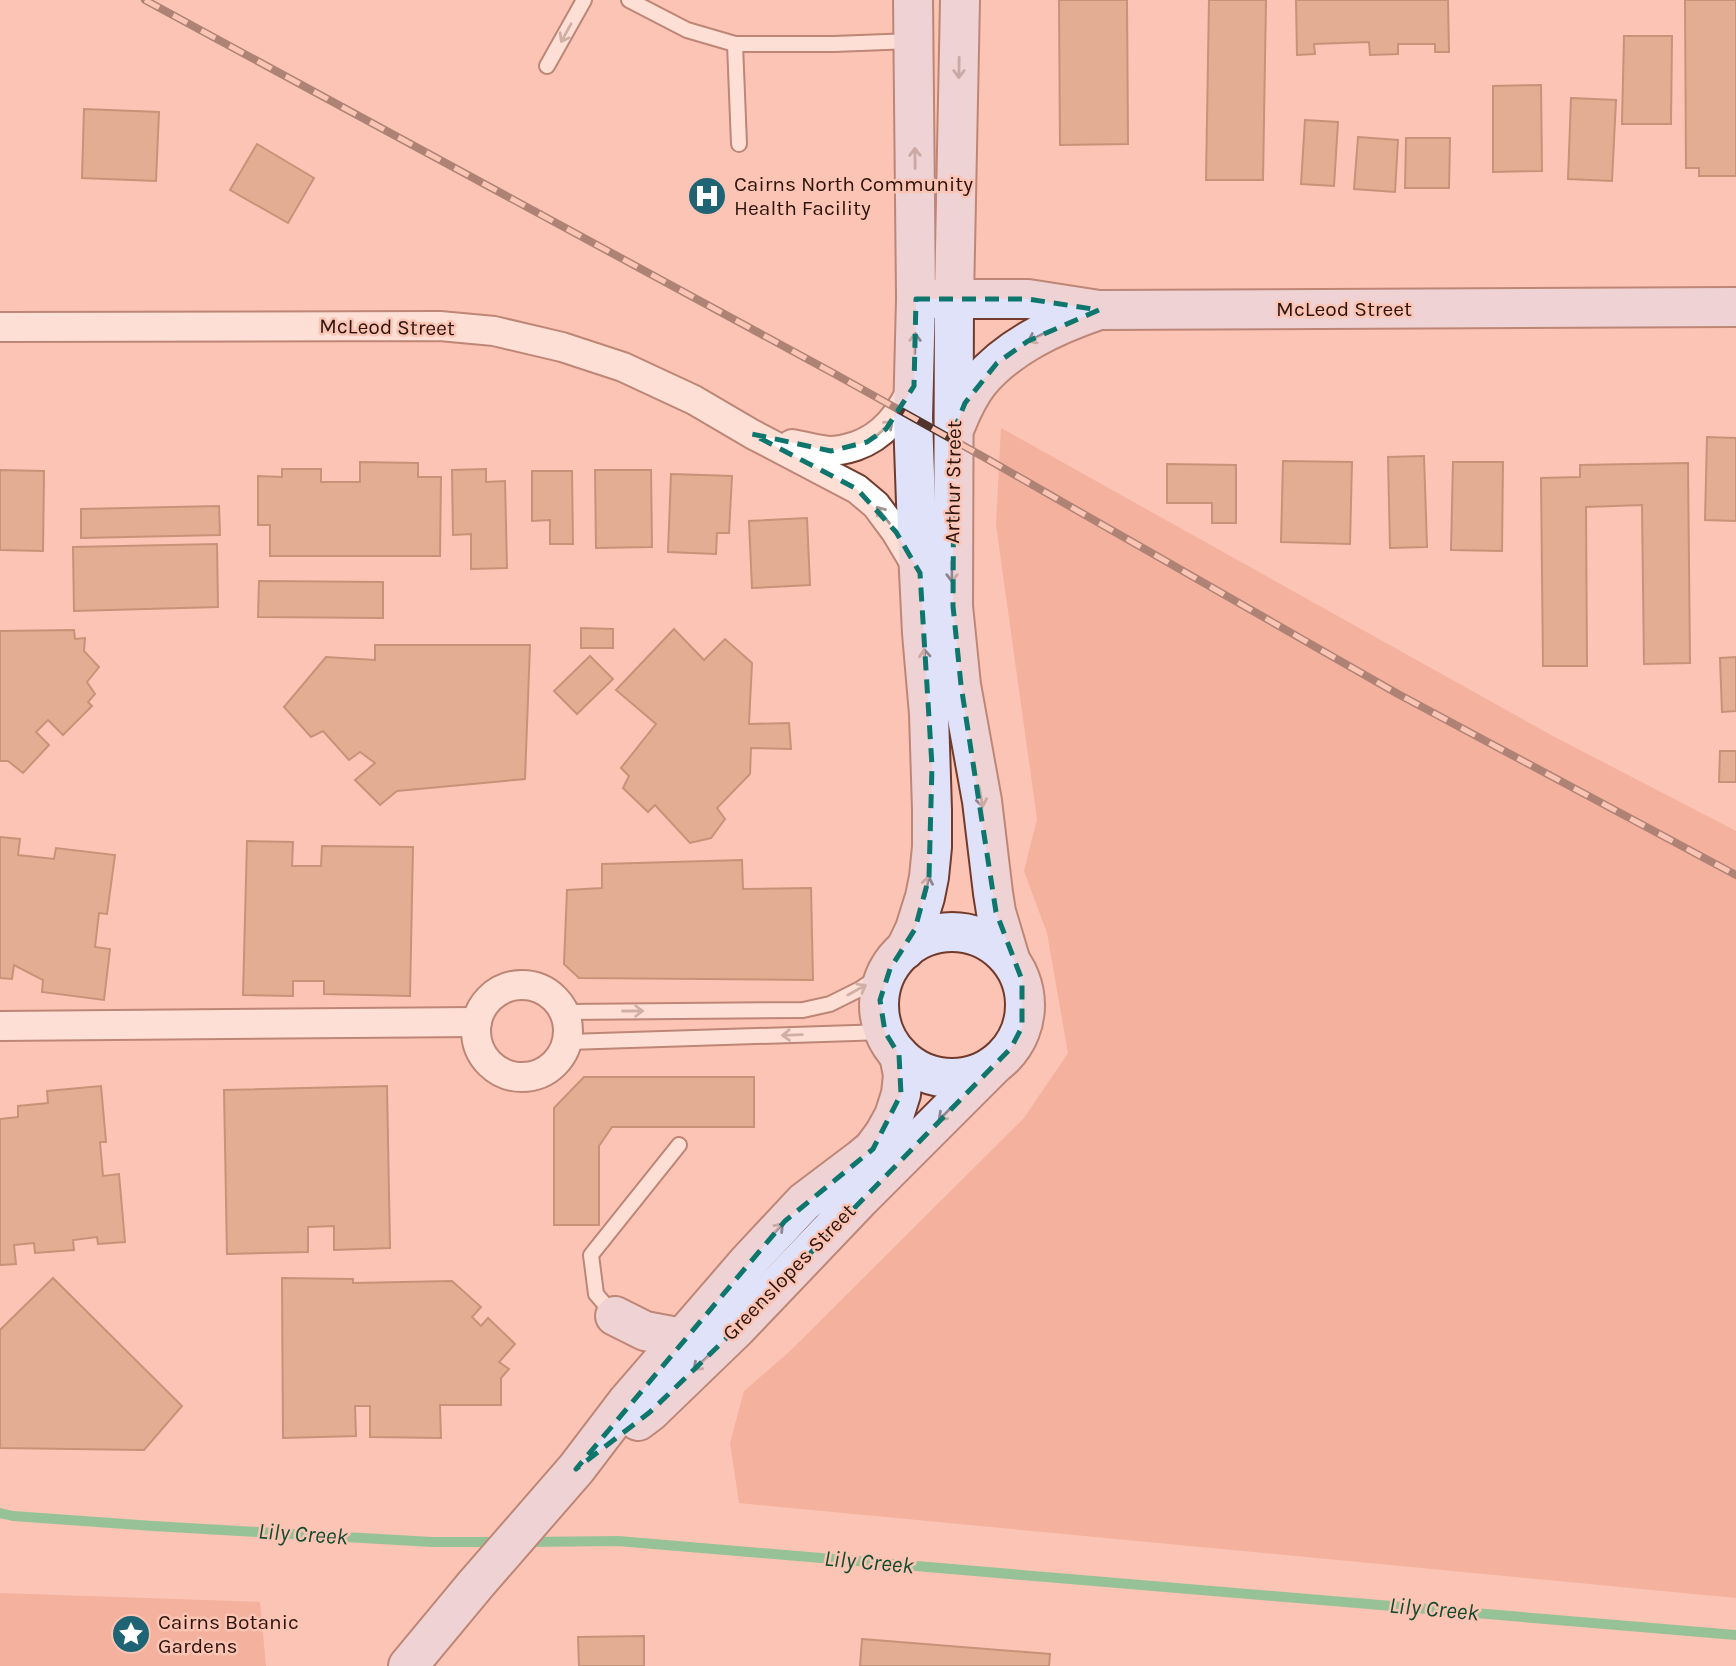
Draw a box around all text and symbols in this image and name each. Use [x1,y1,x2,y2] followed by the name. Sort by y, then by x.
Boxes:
[559,22,572,43] one-way arrow
[952,56,965,79] one-way arrow
[908,146,921,169] one-way arrow
[734,172,973,220] place label: Cairns North Community Health Facility
[686,175,728,217] hospital icon: Cairns North Community Health Facility
[1276,297,1412,321] street label: McLeod Street
[319,314,455,340] street label: McLeod Street
[909,331,922,354] one-way arrow
[1027,331,1047,345] one-way arrow
[876,420,894,436] one-way arrow
[940,420,966,544] street label: Arthur Street
[876,507,891,525] one-way arrow
[945,560,959,583] one-way arrow
[918,648,931,671] one-way arrow
[975,785,988,808] one-way arrow
[921,875,934,898] one-way arrow
[846,983,866,997] one-way arrow
[621,1004,644,1018] one-way arrow
[781,1028,804,1041] one-way arrow
[937,1104,954,1121] one-way arrow
[718,1199,860,1345] street label: Greenslopes Street
[767,1223,784,1240] one-way arrow
[692,1354,709,1371] one-way arrow
[257,1517,349,1551] water label: Lily Creek
[823,1545,915,1579] water label: Lily Creek
[1388,1592,1480,1626] water label: Lily Creek
[158,1610,299,1658] place label: Cairns Botanic Gardens
[110,1613,152,1655] place icon: Cairns Botanic Gardens

